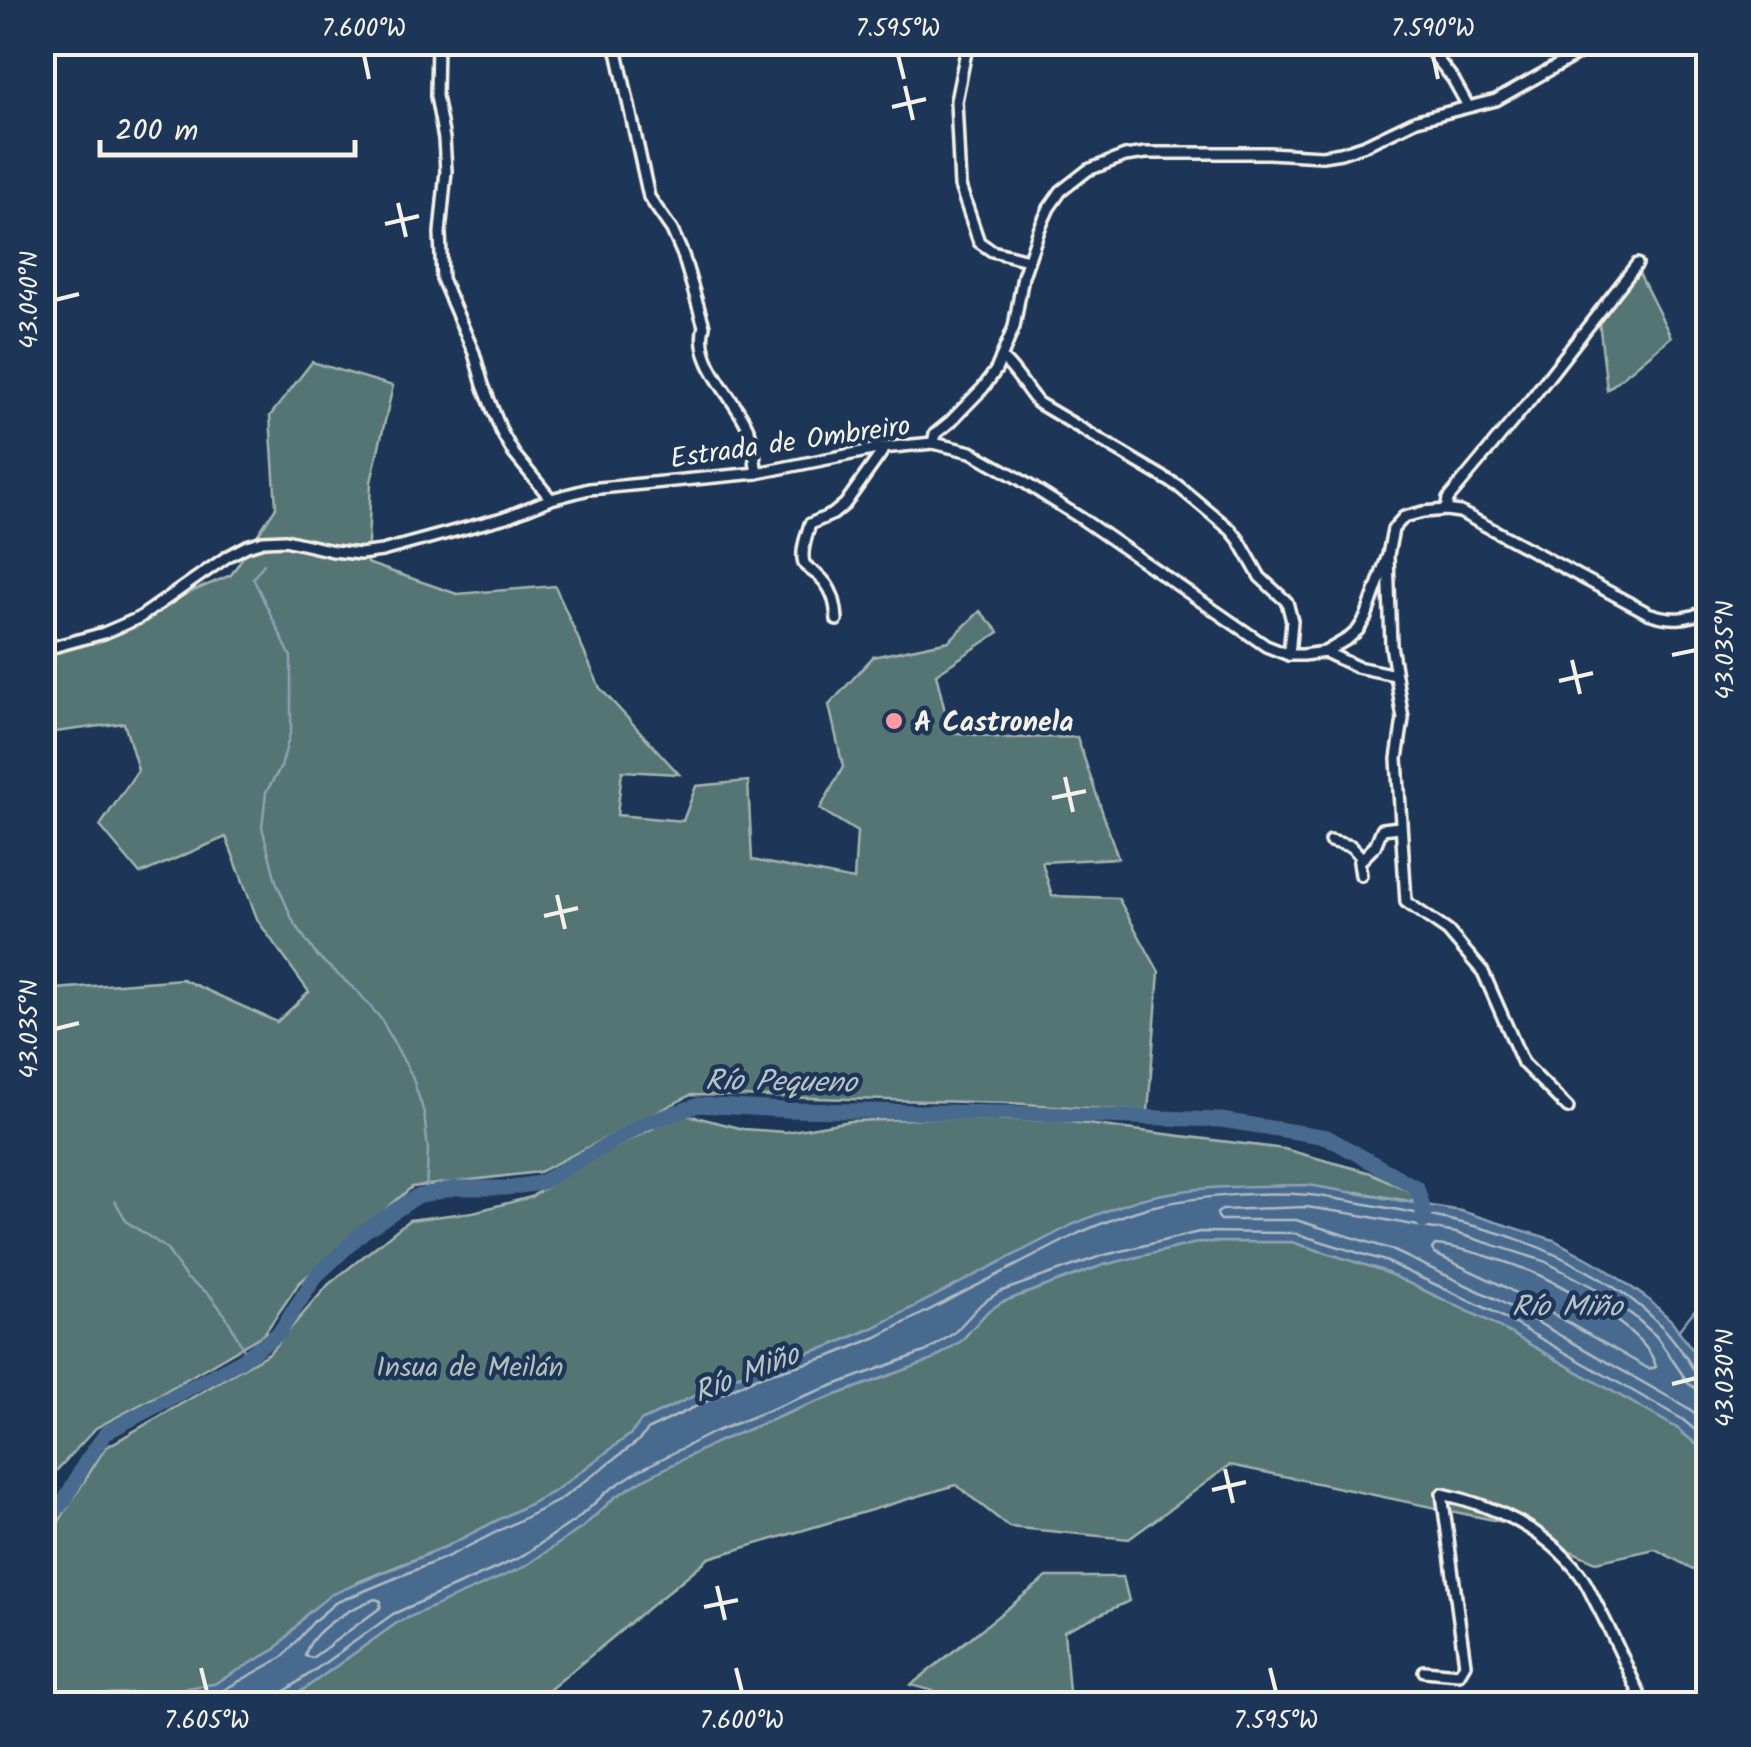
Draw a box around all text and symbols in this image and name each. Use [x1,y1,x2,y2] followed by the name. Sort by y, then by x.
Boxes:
[322,9,406,49] text: 7.600°W
[856,9,940,49] text: 7.595°W
[1391,9,1475,49] text: 7.590°W
[100,95,355,157] scale bar
[115,108,198,156] text: 200 m
[10,251,50,349] text: 43.040°N
[667,404,913,483] street label: Estrada de Ombreiro
[1706,600,1746,700] text: 43.035°N
[914,701,1074,746] place label: A Castronela
[883,710,905,732] marker: A Castronela
[10,979,50,1079] text: 43.035°N
[705,1058,860,1108] water label: Río Pequeno
[1512,1284,1625,1332] water label: Río Miño
[1706,1329,1746,1427] text: 43.030°N
[686,1331,809,1418] water label: Río Miño
[376,1346,564,1391] park label: Insua de Meilán
[164,1701,250,1741] text: 7.605°W
[700,1701,784,1741] text: 7.600°W
[1234,1701,1318,1741] text: 7.595°W

